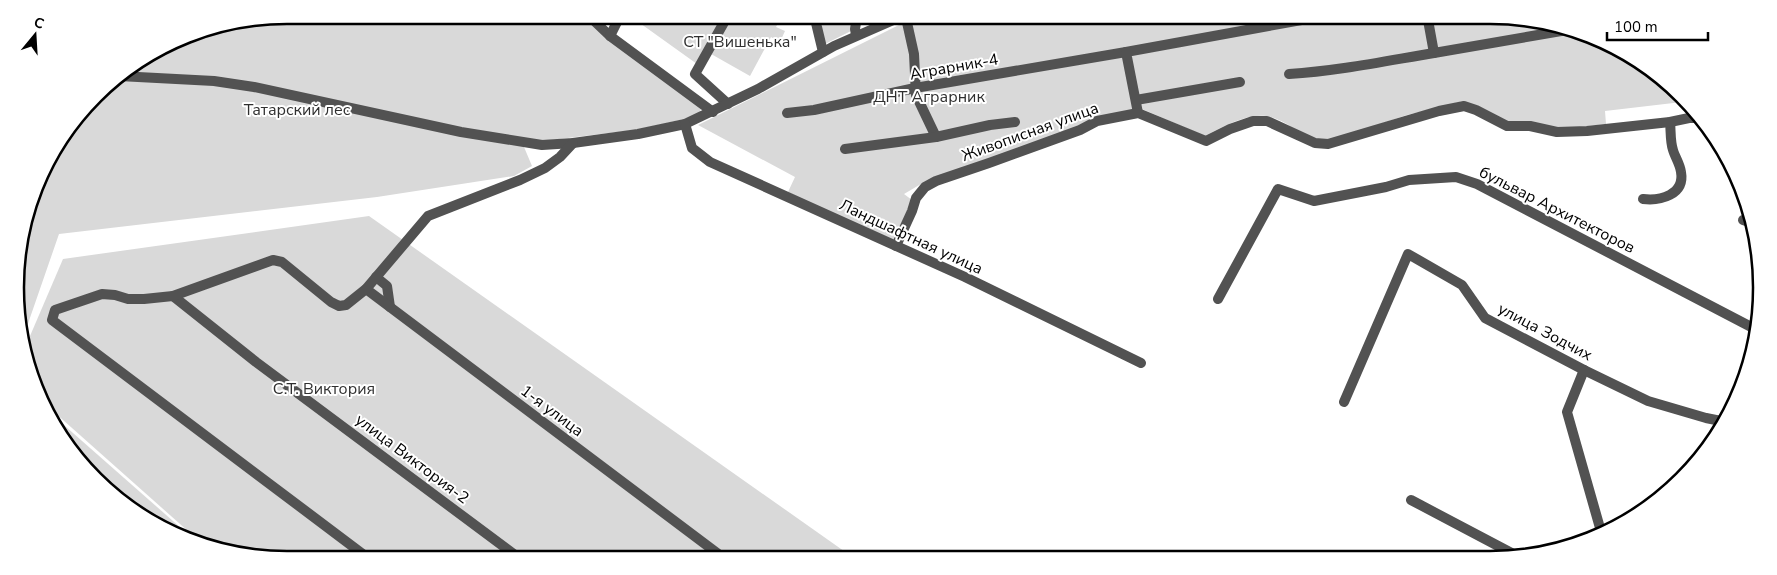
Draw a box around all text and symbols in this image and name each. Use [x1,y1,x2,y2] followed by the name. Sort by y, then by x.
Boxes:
[10,10,60,60] north arrow
[1607,10,1708,42] scale bar
[31,13,47,34] text: С
[1614,17,1658,37] text: 100 m
[683,31,797,53] park label: СТ "Вишенька"
[908,48,1000,86] street label: Аграрник-4
[873,86,985,108] park label: ДНТ Аграрник
[958,97,1102,167] street label: Живописная улица
[244,99,351,121] park label: Татарский лес
[1475,161,1639,259] street label: бульвар Архитекторов
[836,194,986,280] street label: Ландшафтная улица
[1494,298,1597,366] street label: улица Зодчих
[273,378,375,400] park label: С.Т. Виктория
[516,380,588,442] street label: 1-я улица
[351,409,473,509] street label: улица Виктория-2

